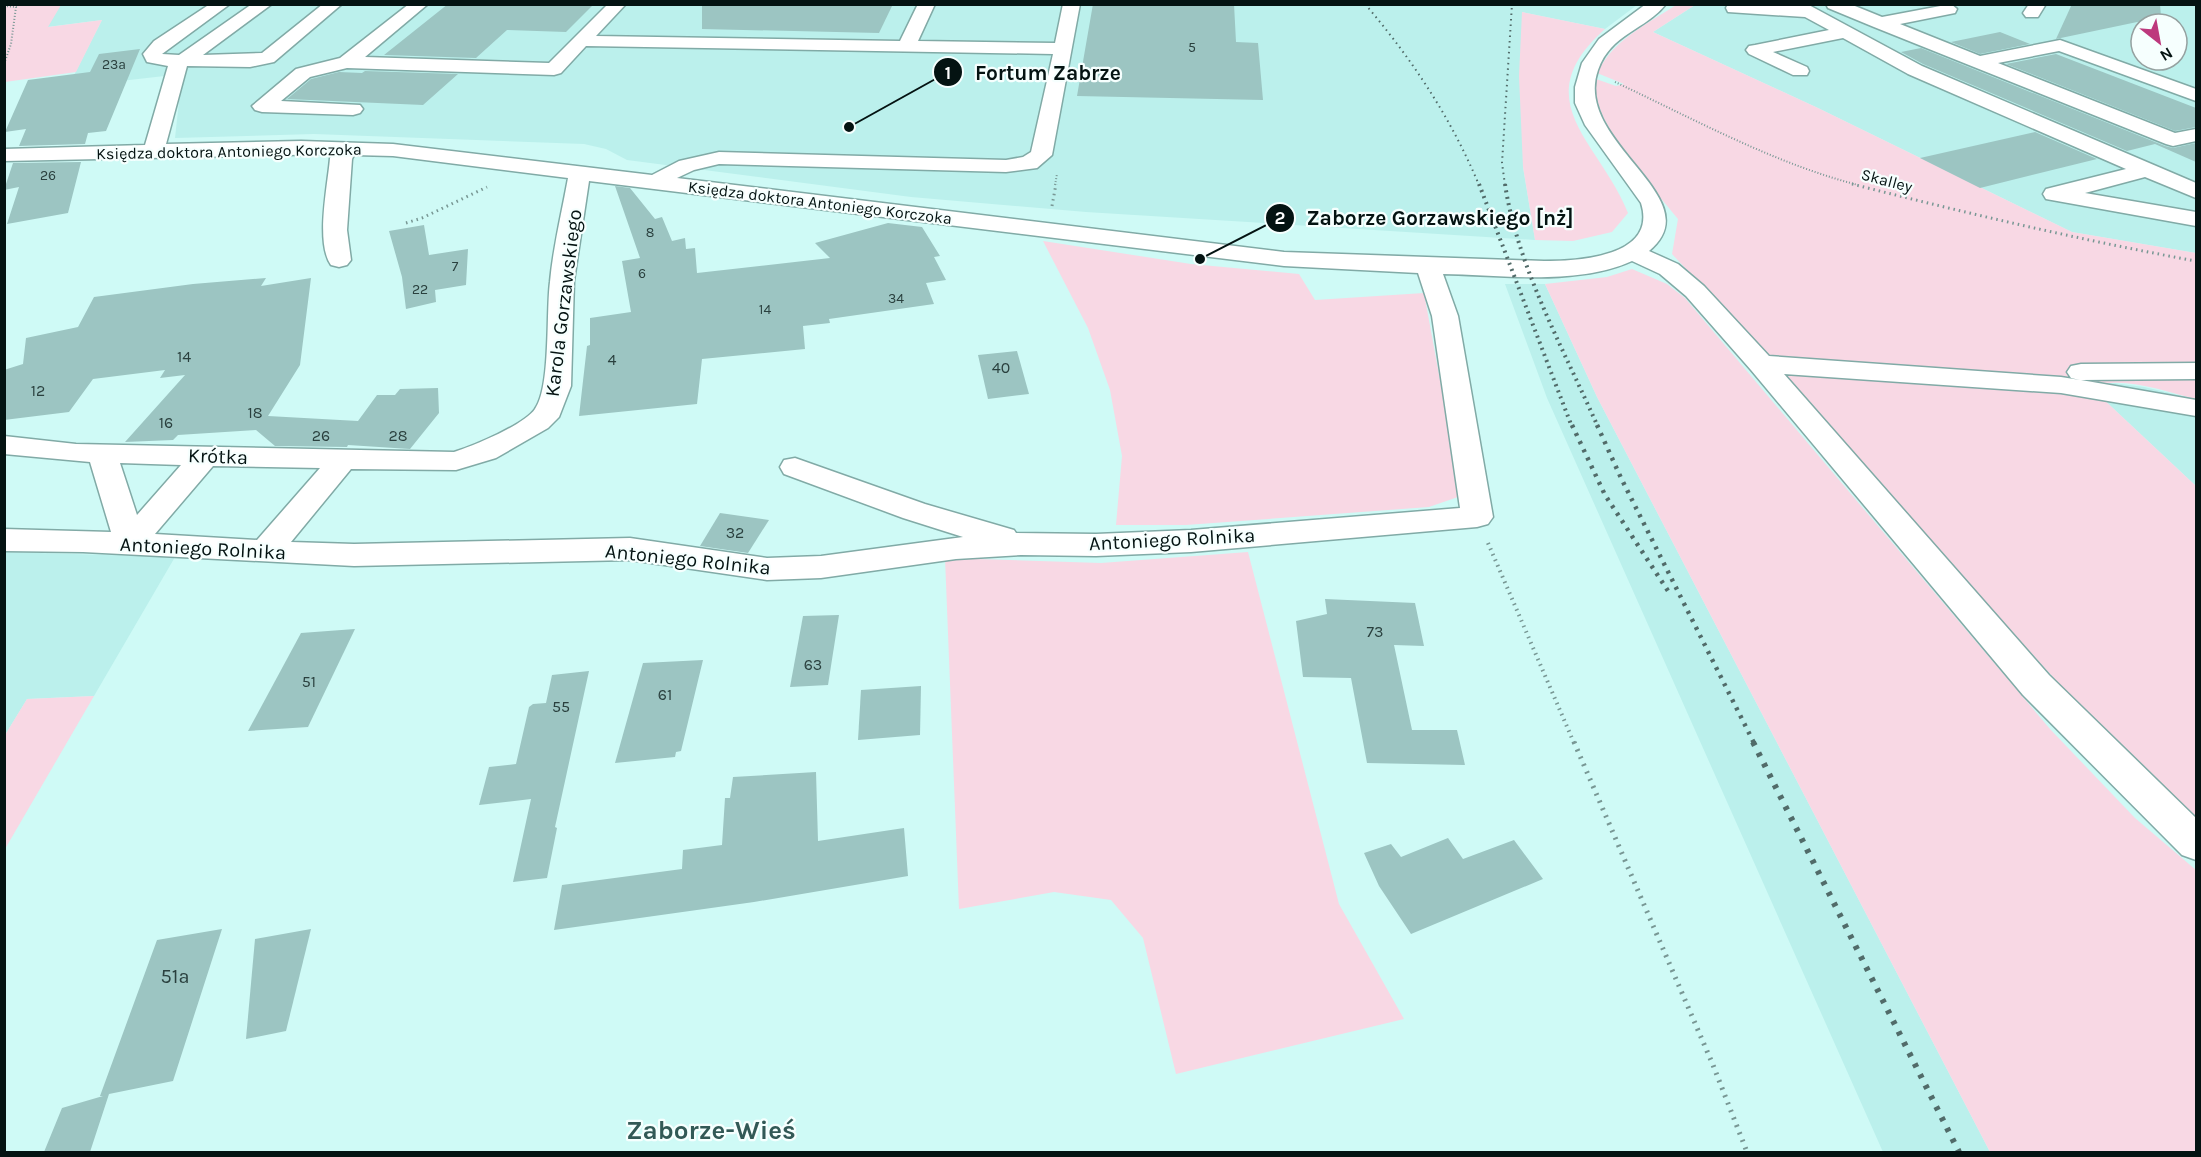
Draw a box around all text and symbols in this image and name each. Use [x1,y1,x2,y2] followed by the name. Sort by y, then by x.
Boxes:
[2129,12,2189,72] north arrow
[1188,39,1196,56] house number: 5
[2157,43,2176,66] text: N
[933,53,1133,92] callout: Fortum Zabrze
[102,56,126,73] house number: 23a
[975,61,1121,85] text: Fortum Zabrze
[945,62,951,84] text: 1
[96,140,362,163] street label: Księdza doktora Antoniego Korczoka
[1859,165,1915,197] street label: Skalley
[40,167,56,184] house number: 26
[687,177,953,228] street label: Księdza doktora Antoniego Korczoka
[1265,198,1586,237] callout: Zaborze Gorzawskiego [nż]
[1306,206,1574,230] text: Zaborze Gorzawskiego [nż]
[1275,207,1285,229] text: 2
[541,208,586,398] street label: Karola Gorzawskiego
[646,224,654,241] house number: 8
[452,258,459,275] house number: 7
[638,265,646,282] house number: 6
[412,281,428,298] house number: 22
[888,290,904,307] house number: 34
[759,301,771,318] house number: 14
[177,347,191,366] house number: 14
[608,350,617,369] house number: 4
[992,358,1010,377] house number: 40
[31,381,45,400] house number: 12
[247,403,263,422] house number: 18
[159,413,173,432] house number: 16
[312,426,330,445] house number: 26
[388,426,408,445] house number: 28
[188,444,248,469] street label: Krótka
[726,523,744,542] house number: 32
[1088,524,1256,555] street label: Antoniego Rolnika
[119,533,287,564] street label: Antoniego Rolnika
[604,539,772,580] street label: Antoniego Rolnika
[1367,622,1383,641] house number: 73
[804,655,822,674] house number: 63
[302,672,316,691] house number: 51
[658,685,672,704] house number: 61
[552,697,570,716] house number: 55
[161,965,189,988] house number: 51a
[626,1115,796,1146] district label: Zaborze-Wieś

